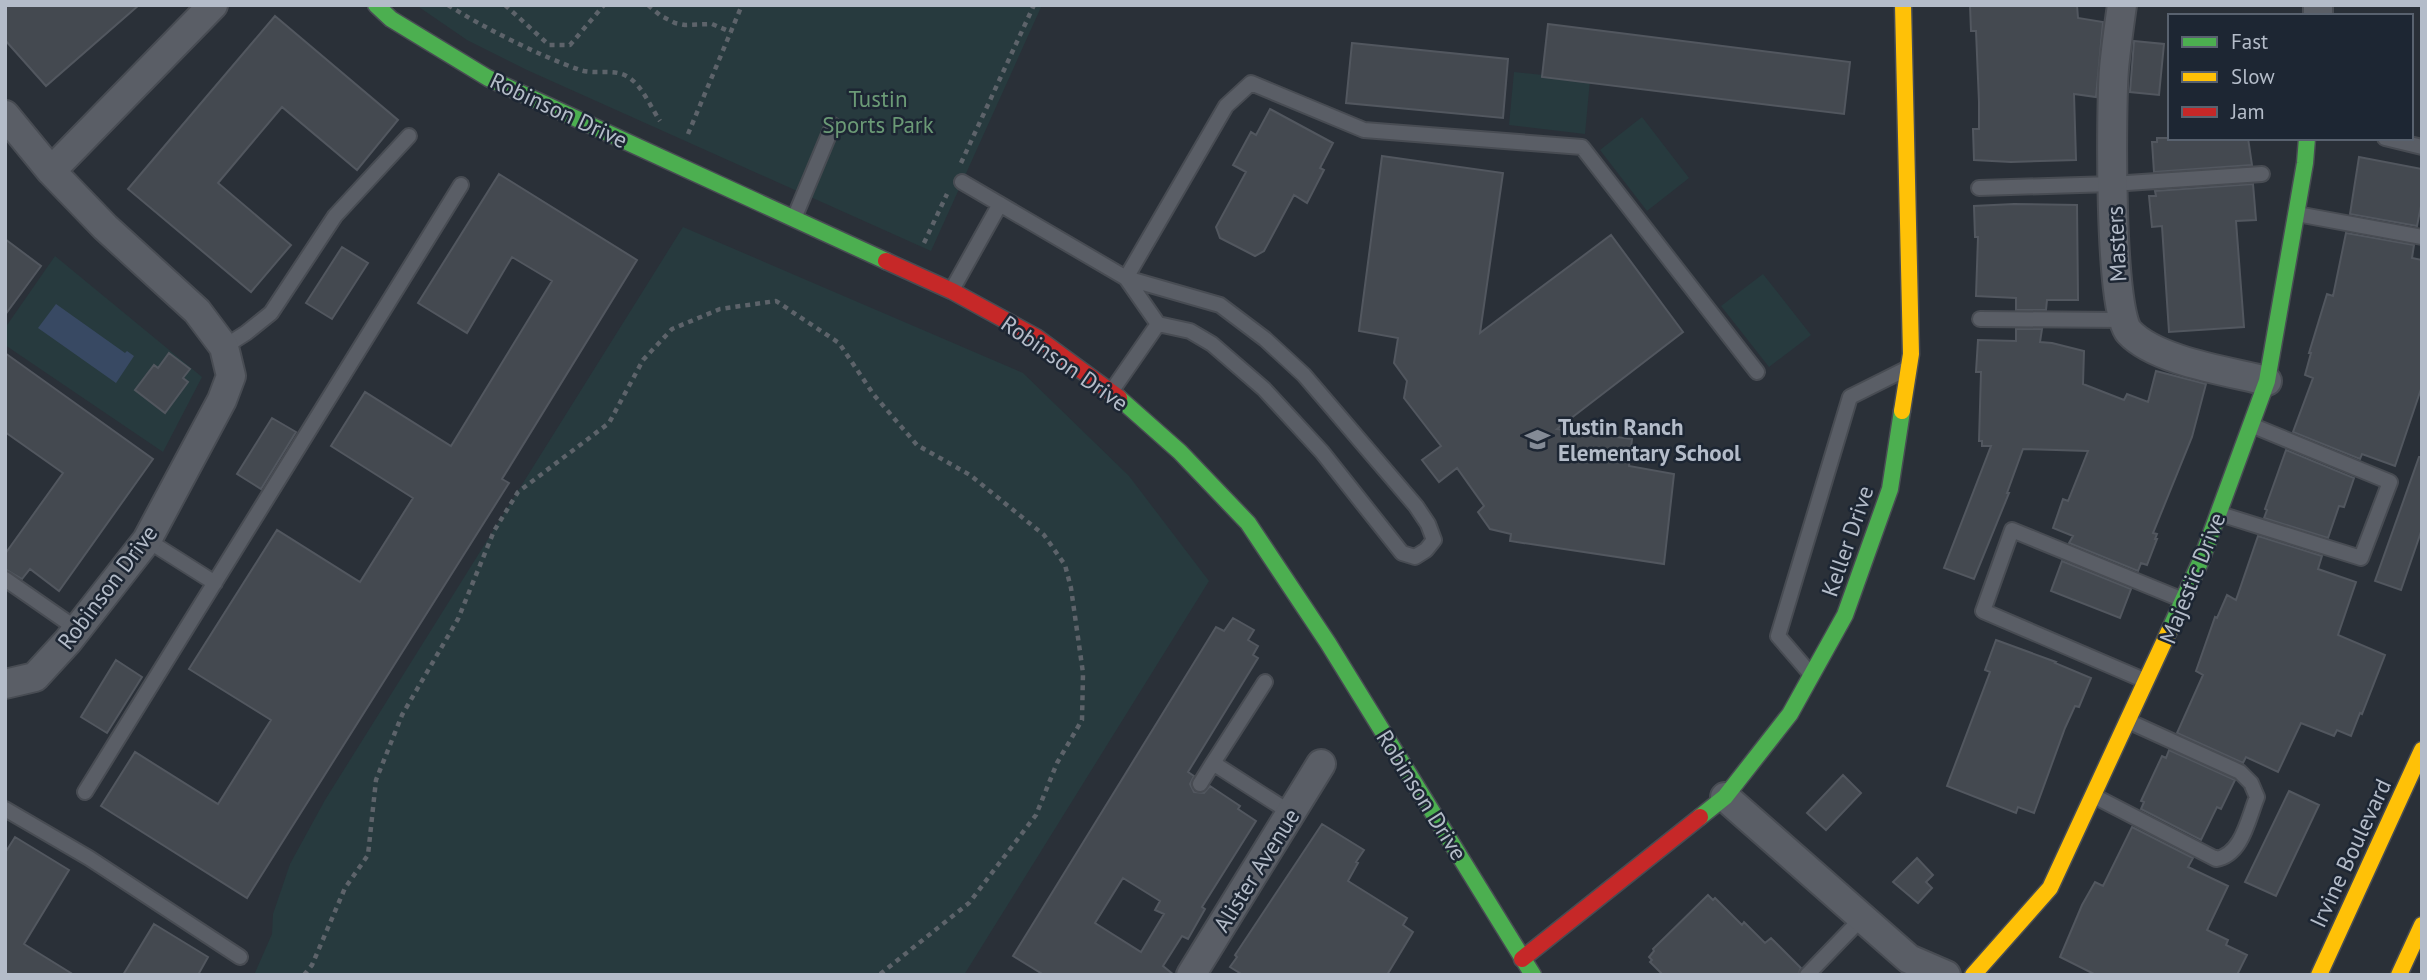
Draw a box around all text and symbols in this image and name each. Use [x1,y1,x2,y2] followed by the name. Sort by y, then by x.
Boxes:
[2168,14,2413,140] legend
[2231,28,2268,55] text: Fast
[2231,63,2275,90] text: Slow
[486,66,632,154] street label: Robinson Drive
[822,84,934,139] park label: Tustin Sports Park
[2230,98,2265,125] text: Jam
[2100,205,2132,283] street label: Masters
[996,309,1134,417] street label: Robinson Drive
[1558,412,1741,467] place label: Tustin Ranch Elementary School
[1524,425,1552,453] school or university icon: Tustin Ranch Elementary School
[1815,482,1879,600] street label: Keller Drive
[2153,508,2231,648] street label: Majestic Drive
[51,519,163,655] street label: Robinson Drive
[1370,724,1474,866] street label: Robinson Drive
[2303,774,2397,932] street label: Irvine Boulevard
[1207,803,1305,937] street label: Alister Avenue

